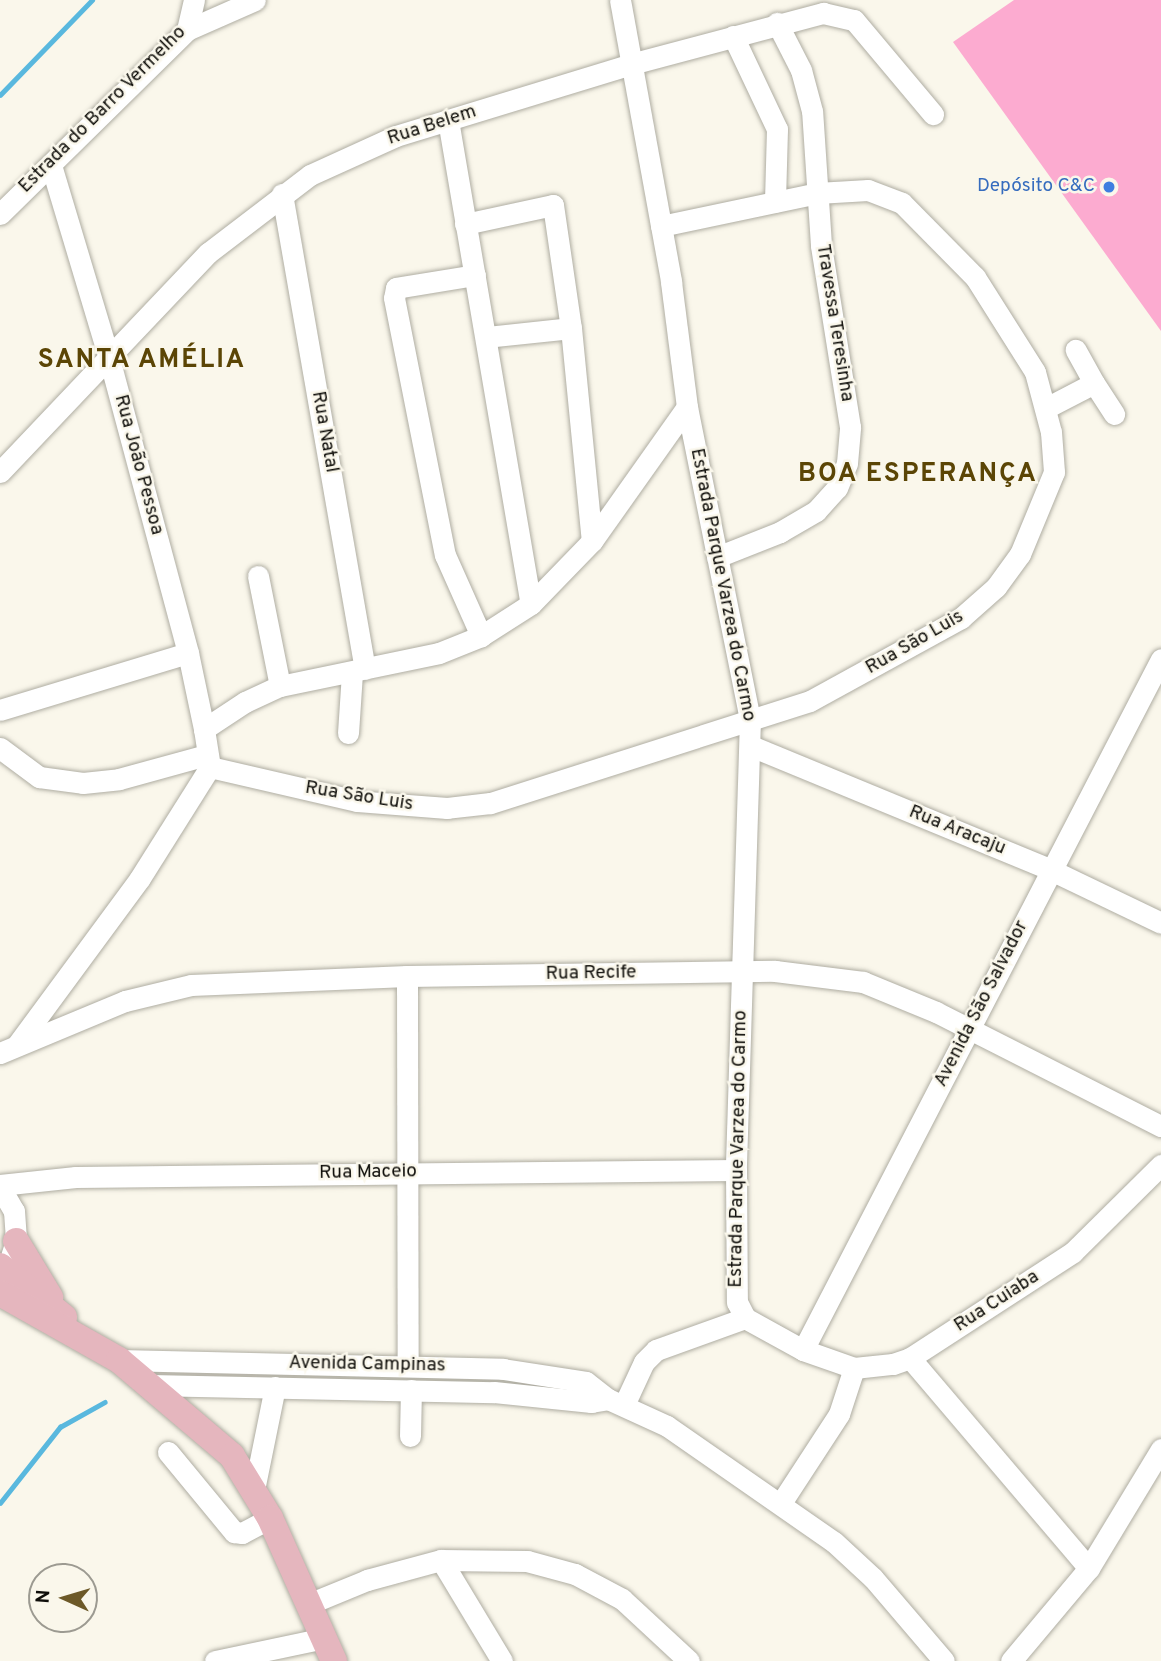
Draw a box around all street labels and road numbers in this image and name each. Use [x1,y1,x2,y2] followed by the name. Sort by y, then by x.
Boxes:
[14,21,192,199] street label: Estrada do Barro Vermelho
[385,101,479,151] street label: Rua Belem
[810,242,858,404] street label: Travessa Teresinha
[306,390,342,474] street label: Rua Natal
[108,392,168,538] street label: Rua João Pessoa
[684,446,760,724] street label: Estrada Parque Varzea do Carmo
[862,606,968,680] street label: Rua São Luis
[303,777,415,817] street label: Rua São Luis
[905,801,1009,861] street label: Rua Aracaju
[930,917,1034,1091] street label: Avenida São Salvador
[545,962,637,986] street label: Rua Recife
[725,1010,753,1288] street label: Estrada Parque Varzea do Carmo
[319,1161,417,1185] street label: Rua Maceio
[950,1266,1044,1338] street label: Rua Cuiaba
[288,1352,446,1378] street label: Avenida Campinas

